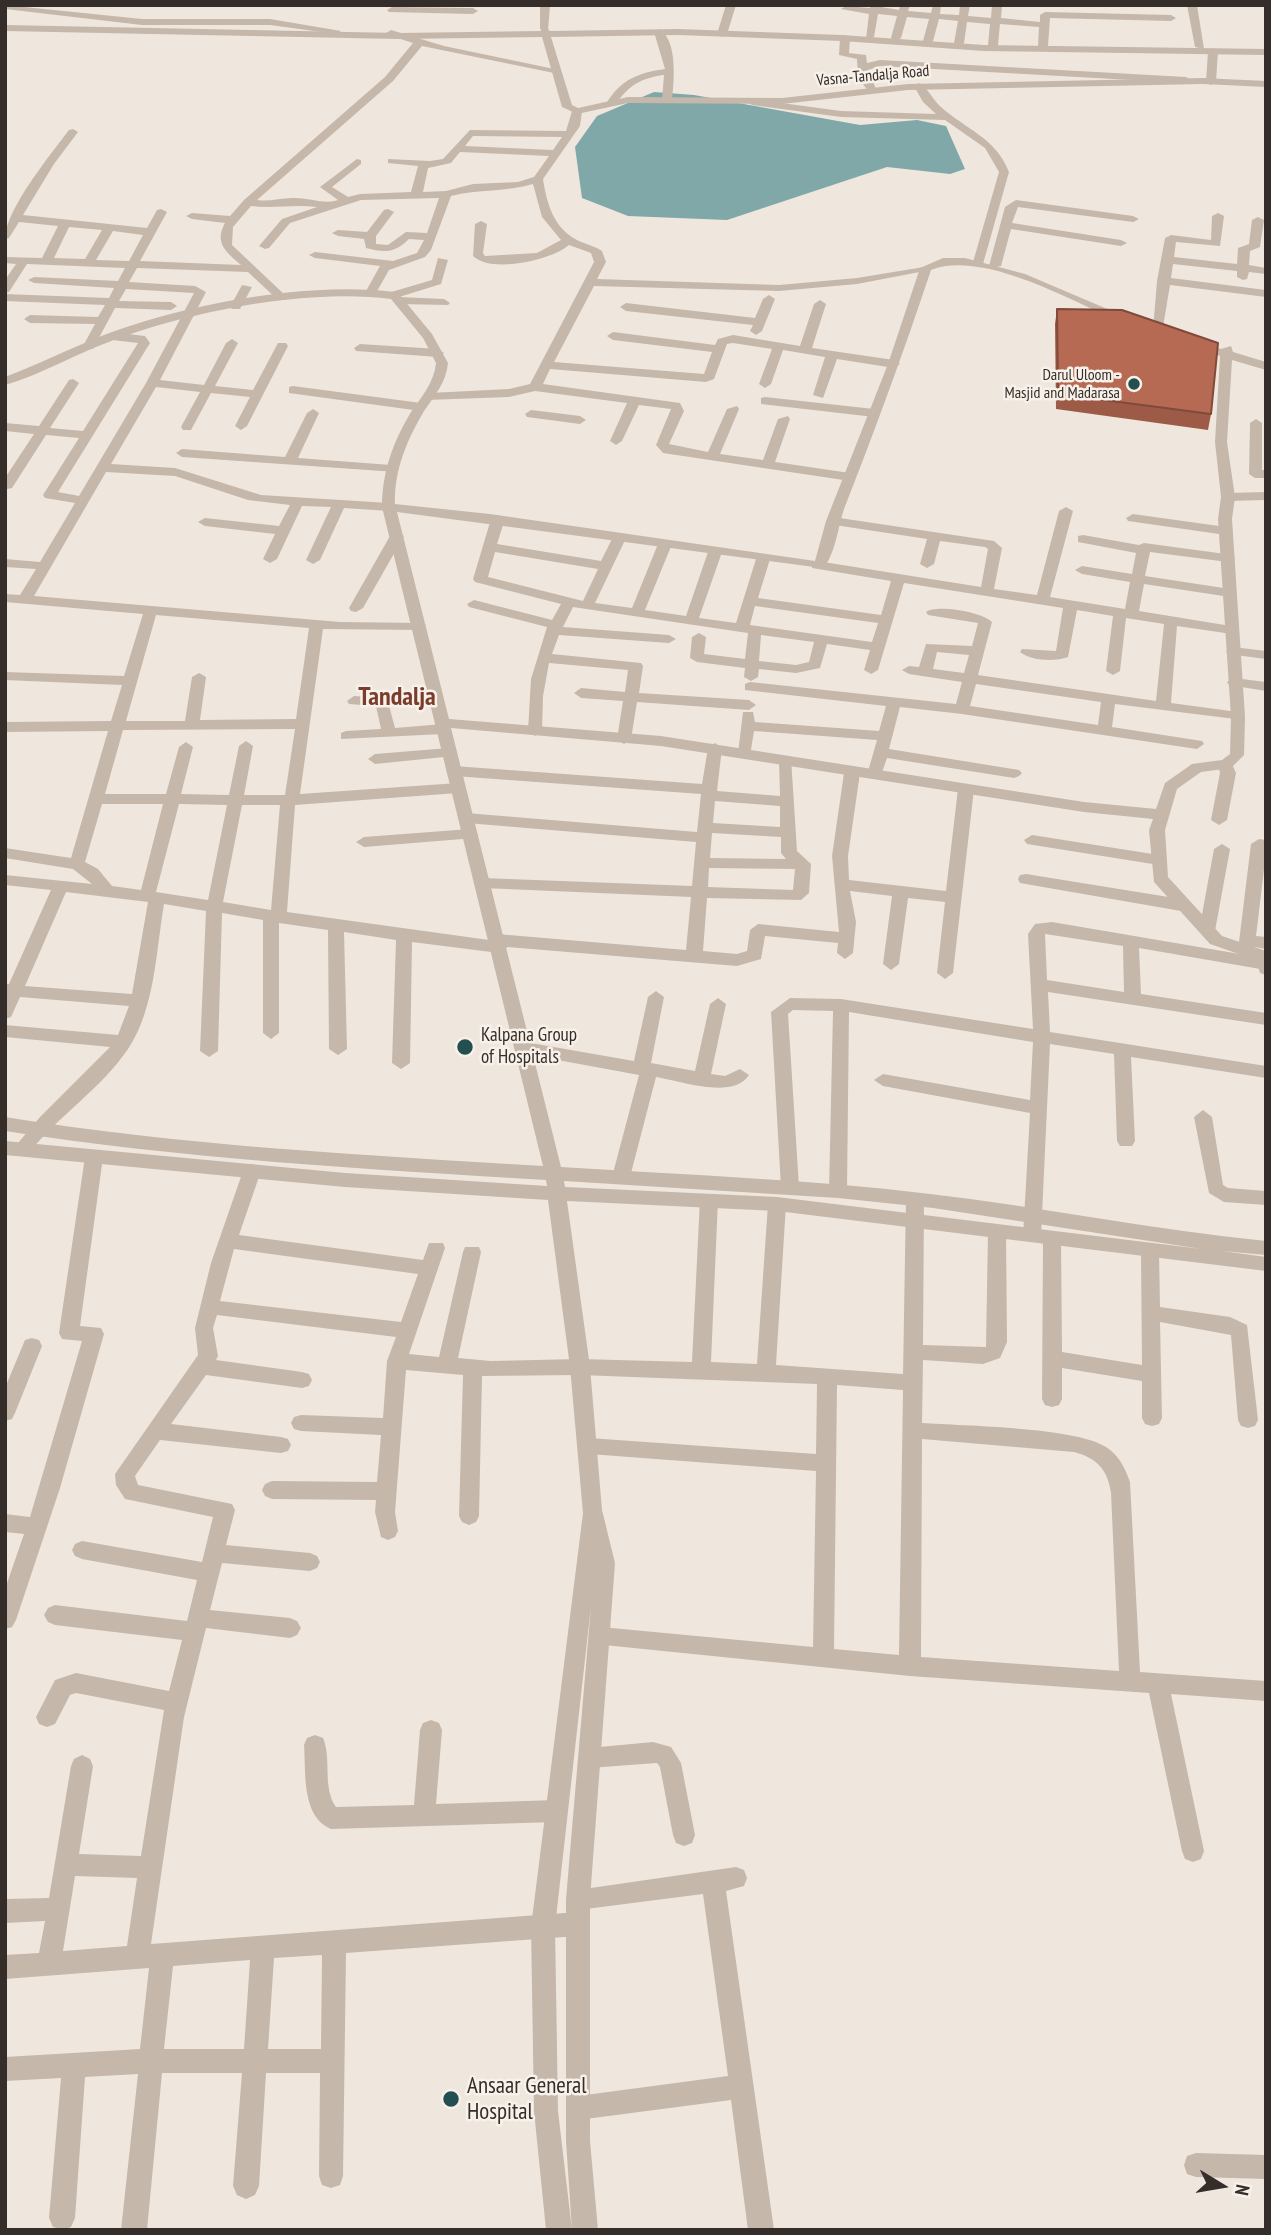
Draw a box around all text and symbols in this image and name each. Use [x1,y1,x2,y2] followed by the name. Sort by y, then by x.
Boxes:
[816,62,930,90] street label: Vasna-Tandalja Road
[1005,365,1120,403] place label: Darul Uloom - Masjid and Madarasa
[1126,376,1142,392] marker: Darul Uloom - Masjid and Madarasa
[358,682,436,714] district label: Tandalja
[481,1025,577,1069] place label: Kalpana Group of Hospitals
[455,1037,475,1057] marker: Kalpana Group of Hospitals
[467,2072,587,2126] place label: Ansaar General Hospital
[441,2089,461,2109] marker: Ansaar General Hospital
[1187,2151,1257,2221] north arrow
[1230,2183,1255,2197] text: N

